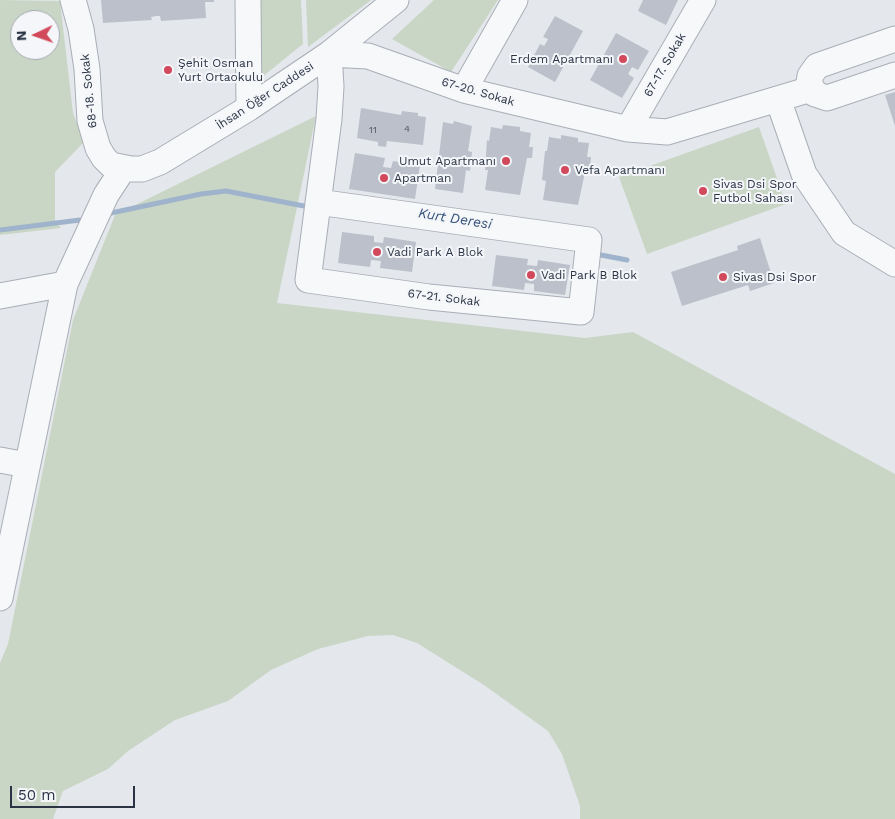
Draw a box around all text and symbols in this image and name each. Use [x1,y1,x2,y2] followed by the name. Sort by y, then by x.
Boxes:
[10,10,60,60] north arrow
[13,30,29,41] text: N
[641,30,689,100] street label: 67-17. Sokak
[510,52,613,66] place label: Erdem Apartmanı
[78,53,100,129] street label: 68-18. Sokak
[617,53,629,65] marker: Erdem Apartmanı
[178,56,263,84] place label: Şehit Osman Yurt Ortaokulu
[214,59,316,133] street label: İhsan Öğer Caddesi
[162,64,174,76] marker: Şehit Osman Yurt Ortaokulu
[440,75,516,109] street label: 67-20. Sokak
[404,123,410,135] house number: 4
[369,124,377,136] house number: 11
[399,154,496,168] place label: Umut Apartmanı
[500,155,512,167] marker: Umut Apartmanı
[575,163,665,177] place label: Vefa Apartmanı
[559,164,571,176] marker: Vefa Apartmanı
[394,171,451,185] place label: Apartman
[378,172,390,184] marker: Apartman
[713,177,797,205] place label: Sivas Dsi Spor Futbol Sahası
[697,185,709,197] marker: Sivas Dsi Spor Futbol Sahası
[417,205,493,233] water label: Kurt Deresi
[387,245,483,259] place label: Vadi Park A Blok
[371,246,383,258] marker: Vadi Park A Blok
[541,268,637,282] place label: Vadi Park B Blok
[525,269,537,281] marker: Vadi Park B Blok
[733,270,817,284] place label: Sivas Dsi Spor
[717,271,729,283] marker: Sivas Dsi Spor
[407,286,481,310] street label: 67-21. Sokak
[12,776,138,808] scale bar
[18,786,55,804] text: 50 m

